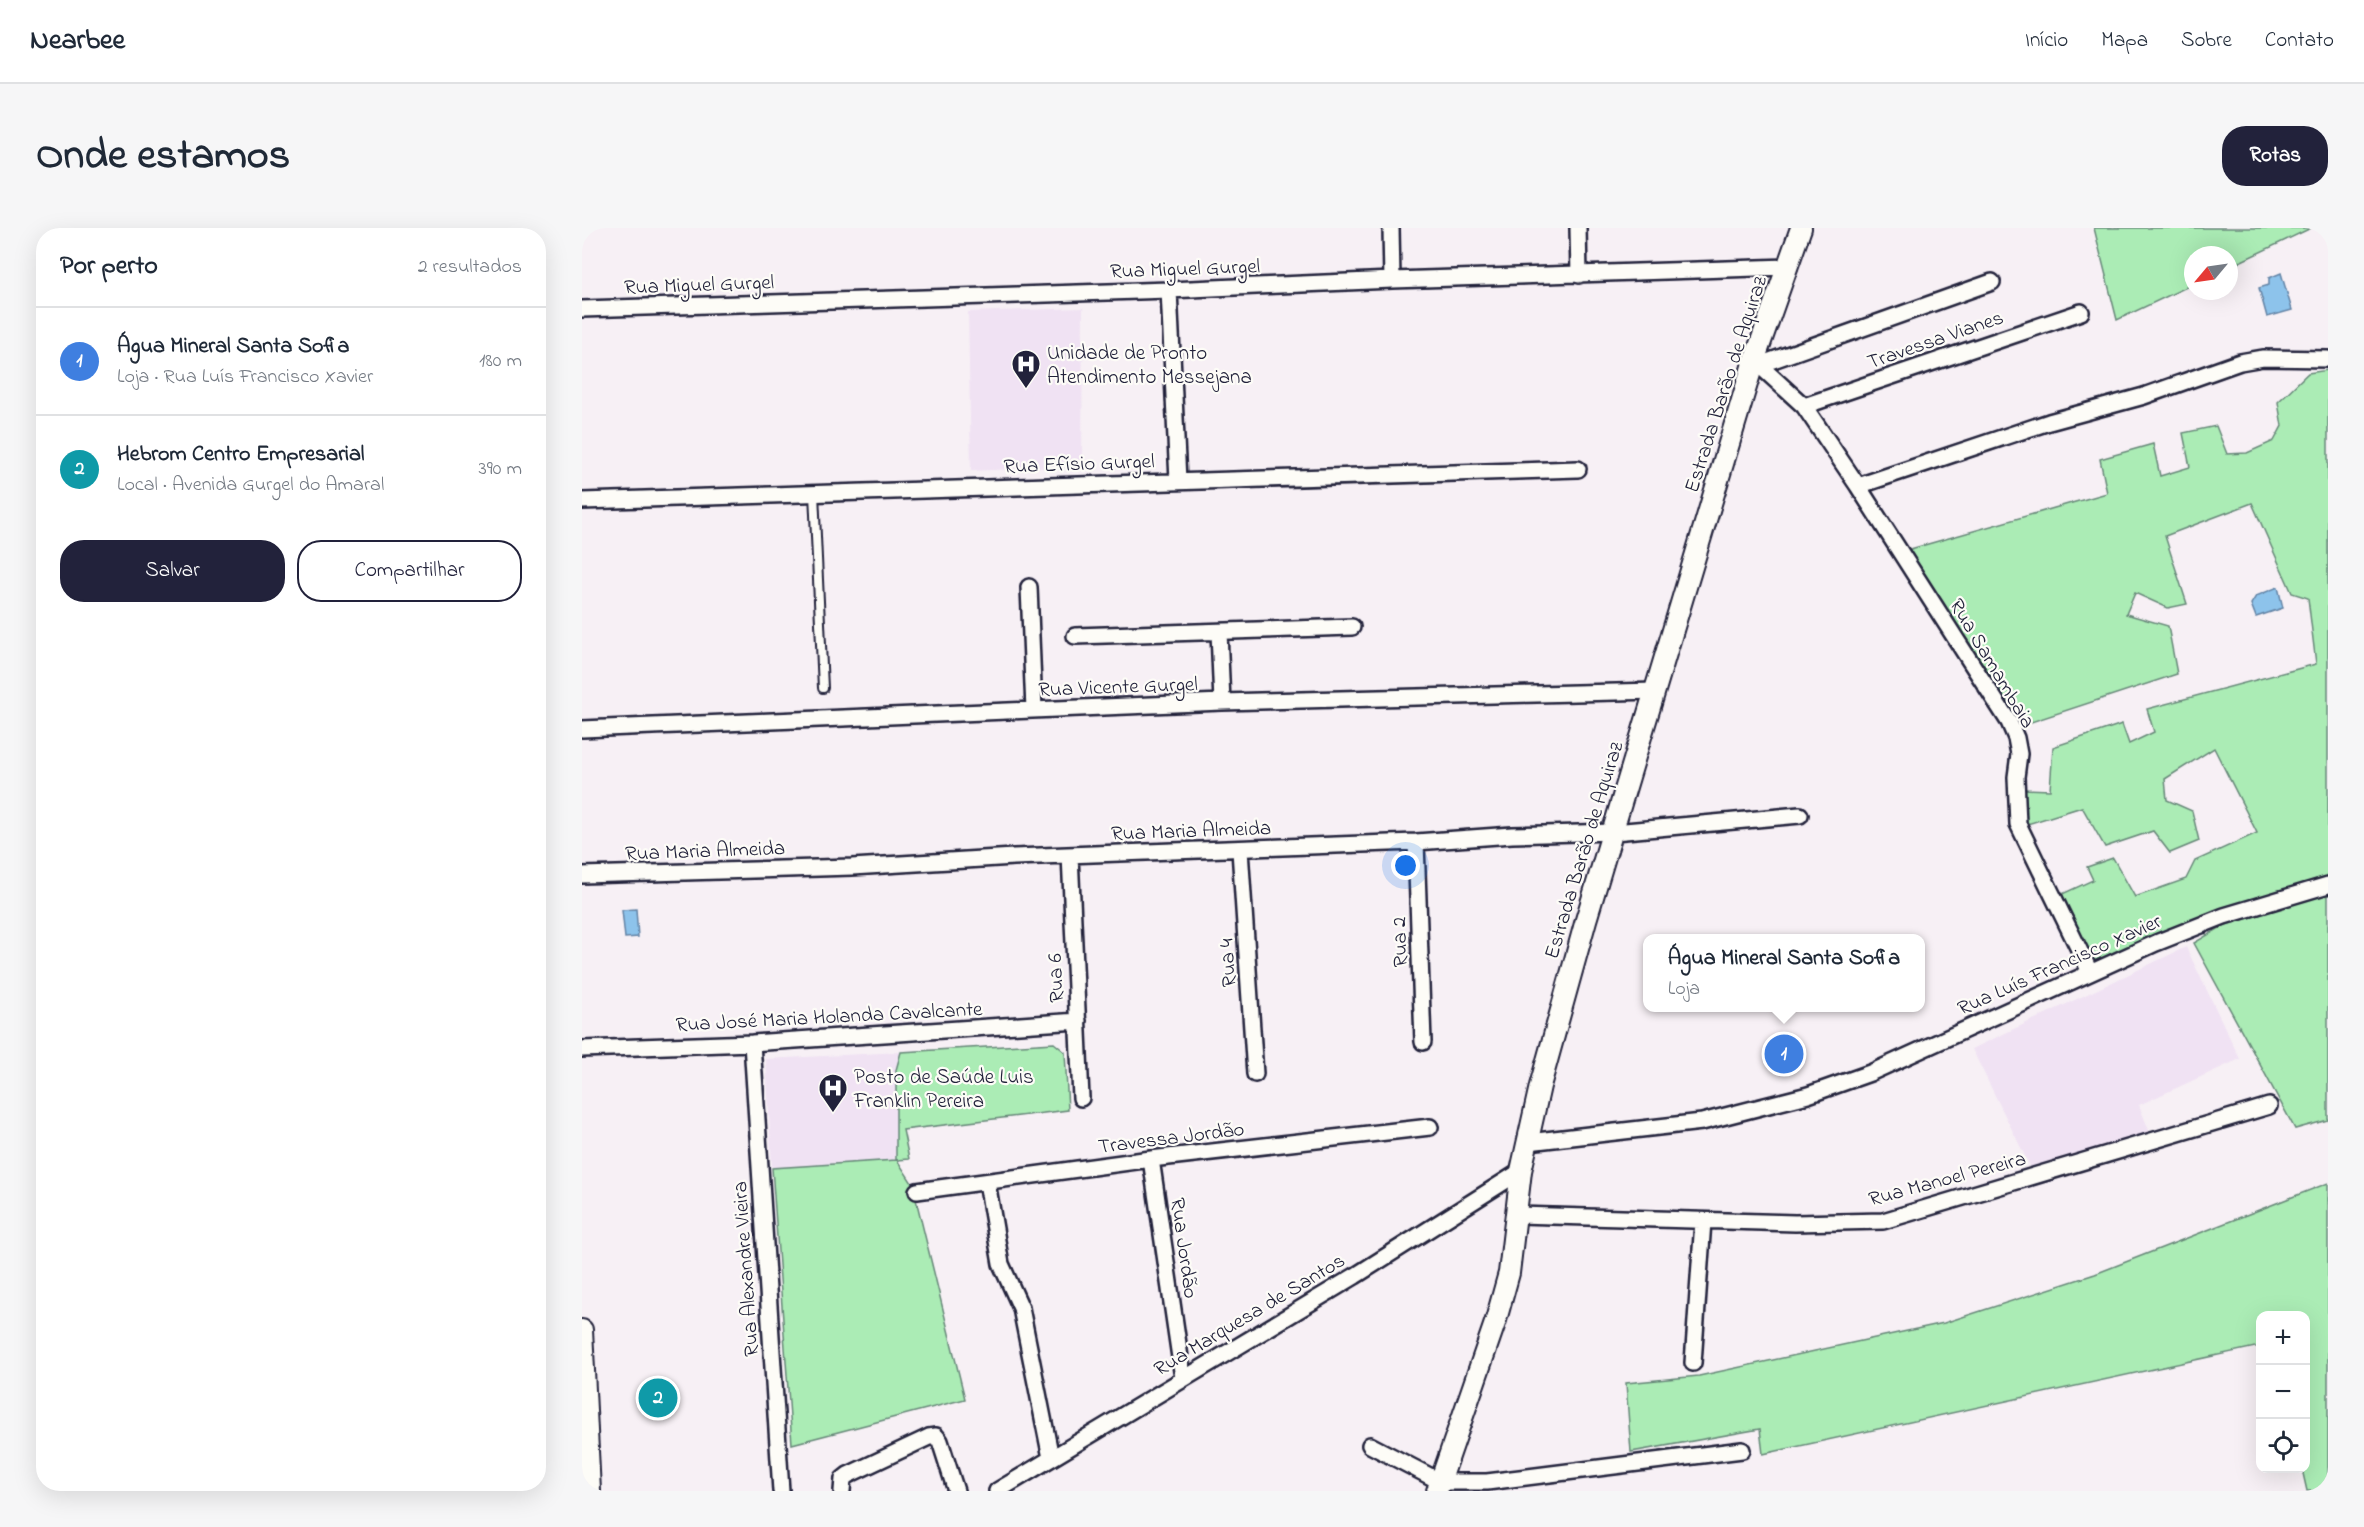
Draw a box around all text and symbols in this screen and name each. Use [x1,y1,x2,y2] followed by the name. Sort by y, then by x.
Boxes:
[30,21,125,62] text: Nearbee
[2025,26,2068,56] text: Início
[2101,26,2148,56] text: Mapa
[2181,26,2232,56] text: Sobre
[2265,26,2334,56] text: Contato
[36,126,290,187] text: Onde estamos
[2222,126,2328,186] button: Rotas
[2184,246,2238,300] north arrow
[60,248,158,286] text: Por perto
[1109,252,1261,290] street label: Rua Miguel Gurgel
[418,253,522,282] text: 2 resultados
[623,268,775,306] street label: Rua Miguel Gurgel
[1678,272,1776,497] street label: Estrada Barão de Aquiraz
[1863,304,2008,378] street label: Travessa Vianes
[117,331,350,363] text: Água Mineral Santa Sofia
[1047,339,1252,393] place label: Unidade de Pronto Atendimento Messejana
[76,347,83,376] text: 1
[479,347,522,376] text: 180 m
[1010,348,1042,390] hospital icon: Unidade de Pronto Atendimento Messejana
[117,363,373,392] text: Loja · Rua Luís Francisco Xavier
[117,439,365,471] text: Hebrom Centro Empresarial
[1003,447,1155,485] street label: Rua Efísio Gurgel
[75,455,84,484] text: 2
[479,455,522,484] text: 390 m
[117,471,384,500] text: Local · Avenida Gurgel do Amaral
[60,540,285,602] button: Salvar
[297,540,522,602] button: Compartilhar
[1941,594,2042,735] street label: Rua Samambaia
[1038,670,1198,708] street label: Rua Vicente Gurgel
[1538,738,1632,963] street label: Estrada Barão de Aquiraz
[1110,814,1272,850] street label: Rua Maria Almeida
[624,834,786,870] street label: Rua Maria Almeida
[1391,851,1420,880] your location
[1953,907,2167,1024] street label: Rua Luís Francisco Xavier
[1385,916,1417,968] street label: Rua 2
[1643,934,1925,1012] popup
[1212,937,1246,988] street label: Rua 4
[1668,943,1900,975] text: Água Mineral Santa Sofia
[1041,952,1073,1003] street label: Rua 6
[1668,975,1700,1004] text: Loja
[675,995,984,1041] street label: Rua José Maria Holanda Cavalcante
[1764,1032,1804,1076] pin: 1
[853,1063,1034,1117] place label: Posto de Saúde Luis Franklin Pereira
[817,1072,849,1114] hospital icon: Posto de Saúde Luis Franklin Pereira
[1096,1115,1246,1163] street label: Travessa Jordão
[1866,1145,2029,1215] street label: Rua Manoel Pereira
[726,1180,768,1358] street label: Rua Alexandre Vieira
[1161,1196,1205,1301] street label: Rua Jordão
[1149,1247,1351,1385] street label: Rua Marquesa de Santos
[2256,1311,2310,1473] map controls
[2256,1311,2310,1365] button: +
[2256,1365,2310,1419] button: −
[638,1376,678,1420] pin: 2
[2256,1419,2310,1473] button: locate

